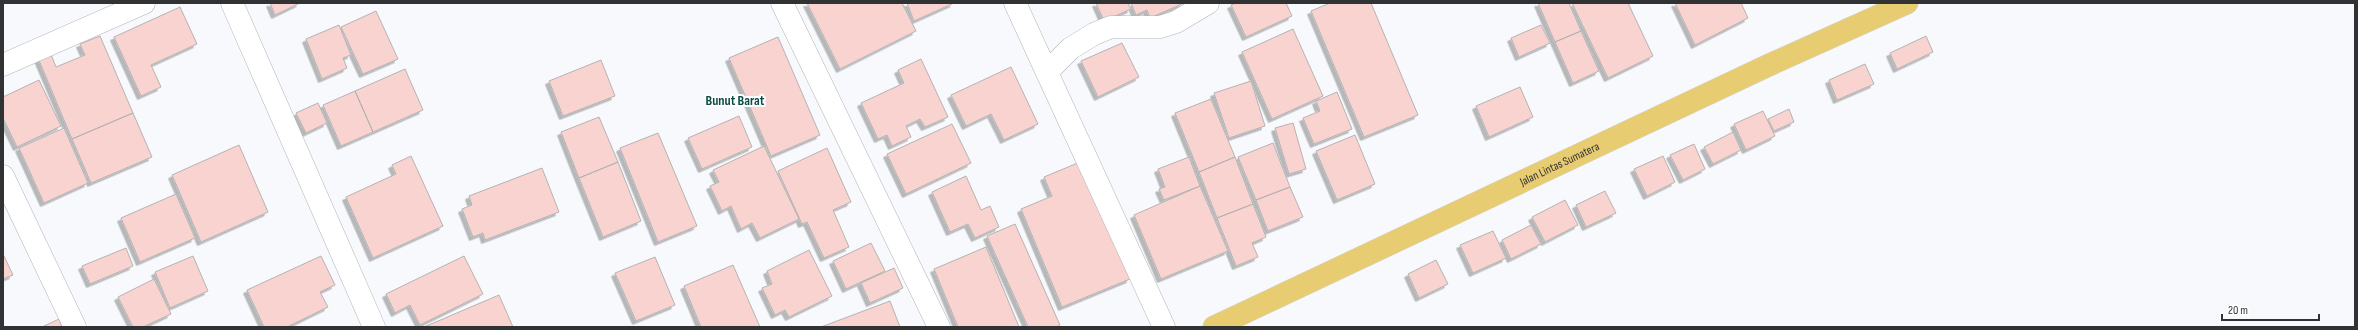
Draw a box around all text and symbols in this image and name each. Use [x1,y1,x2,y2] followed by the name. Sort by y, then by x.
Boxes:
[706,92,765,109] district label: Bunut Barat
[1516,139,1602,190] street label: Jalan Lintas Sumatera
[2222,296,2319,322] scale bar
[2228,303,2248,318] text: 20 m

